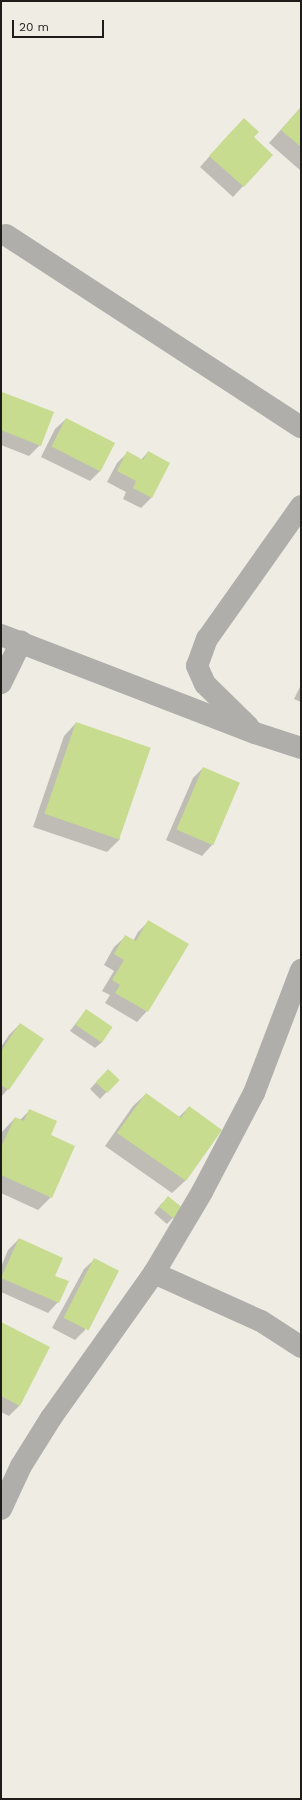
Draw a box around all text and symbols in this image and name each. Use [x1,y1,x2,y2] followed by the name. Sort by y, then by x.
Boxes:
[14,12,106,38] scale bar
[19,20,49,34] text: 20 m

